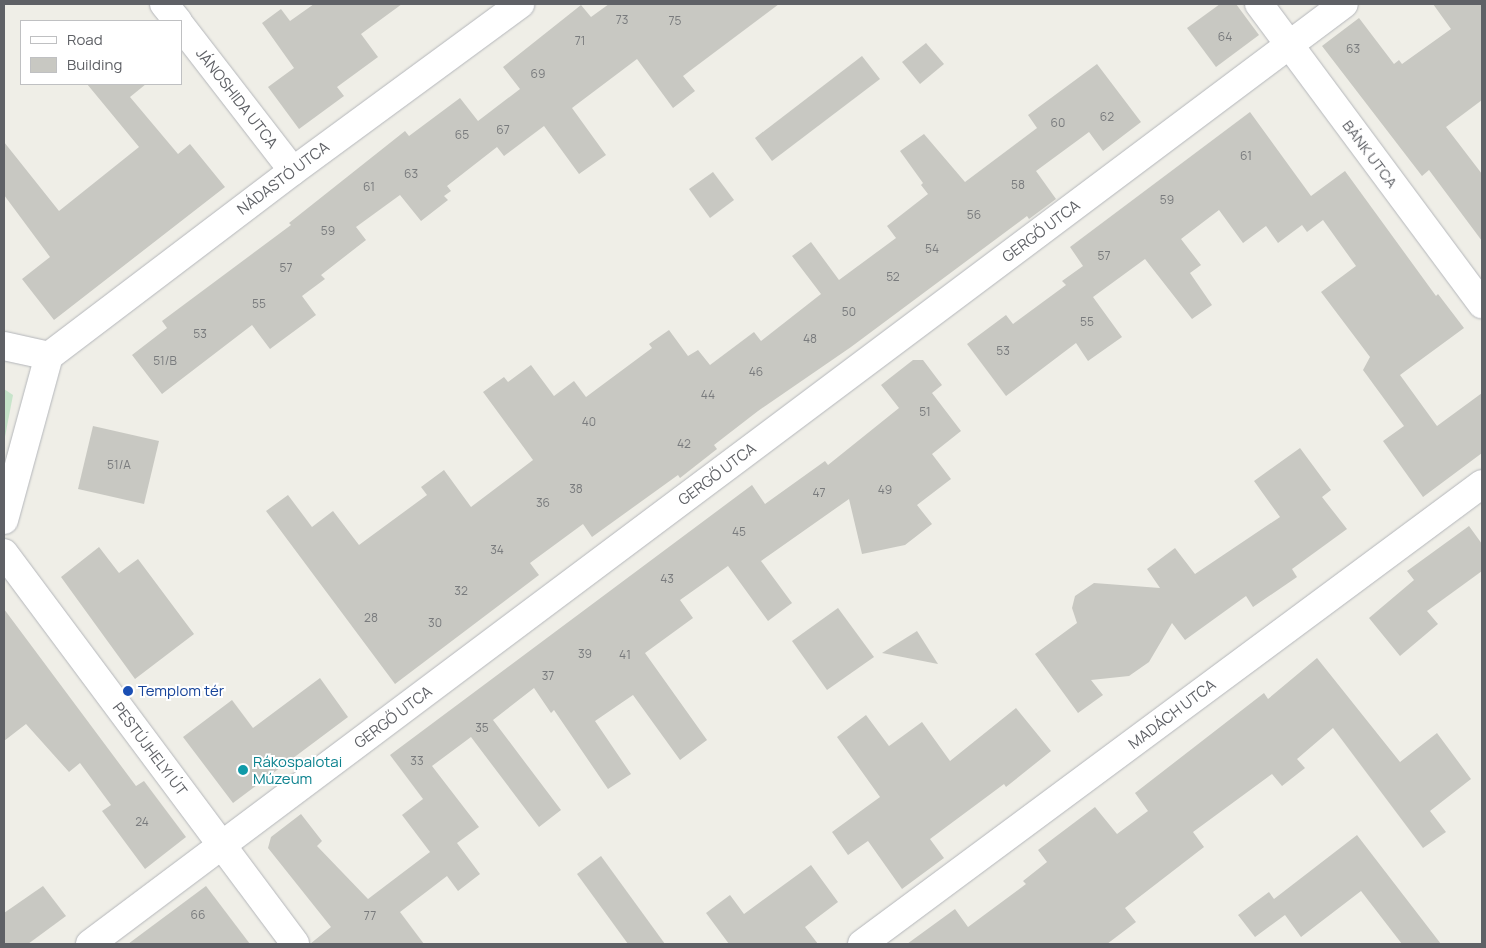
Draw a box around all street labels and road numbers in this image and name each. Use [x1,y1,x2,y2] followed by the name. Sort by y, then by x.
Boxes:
[192,44,282,152] street label: JÁNOSHIDA UTCA
[1339,117,1401,191] street label: BÁNK UTCA
[234,138,332,218] street label: NÁDASTÓ UTCA
[999,196,1083,266] street label: GERGŐ UTCA
[675,439,759,509] street label: GERGŐ UTCA
[1125,675,1219,753] street label: MADÁCH UTCA
[351,682,435,752] street label: GERGŐ UTCA
[109,699,191,799] street label: PESTÚJHELYI ÚT

